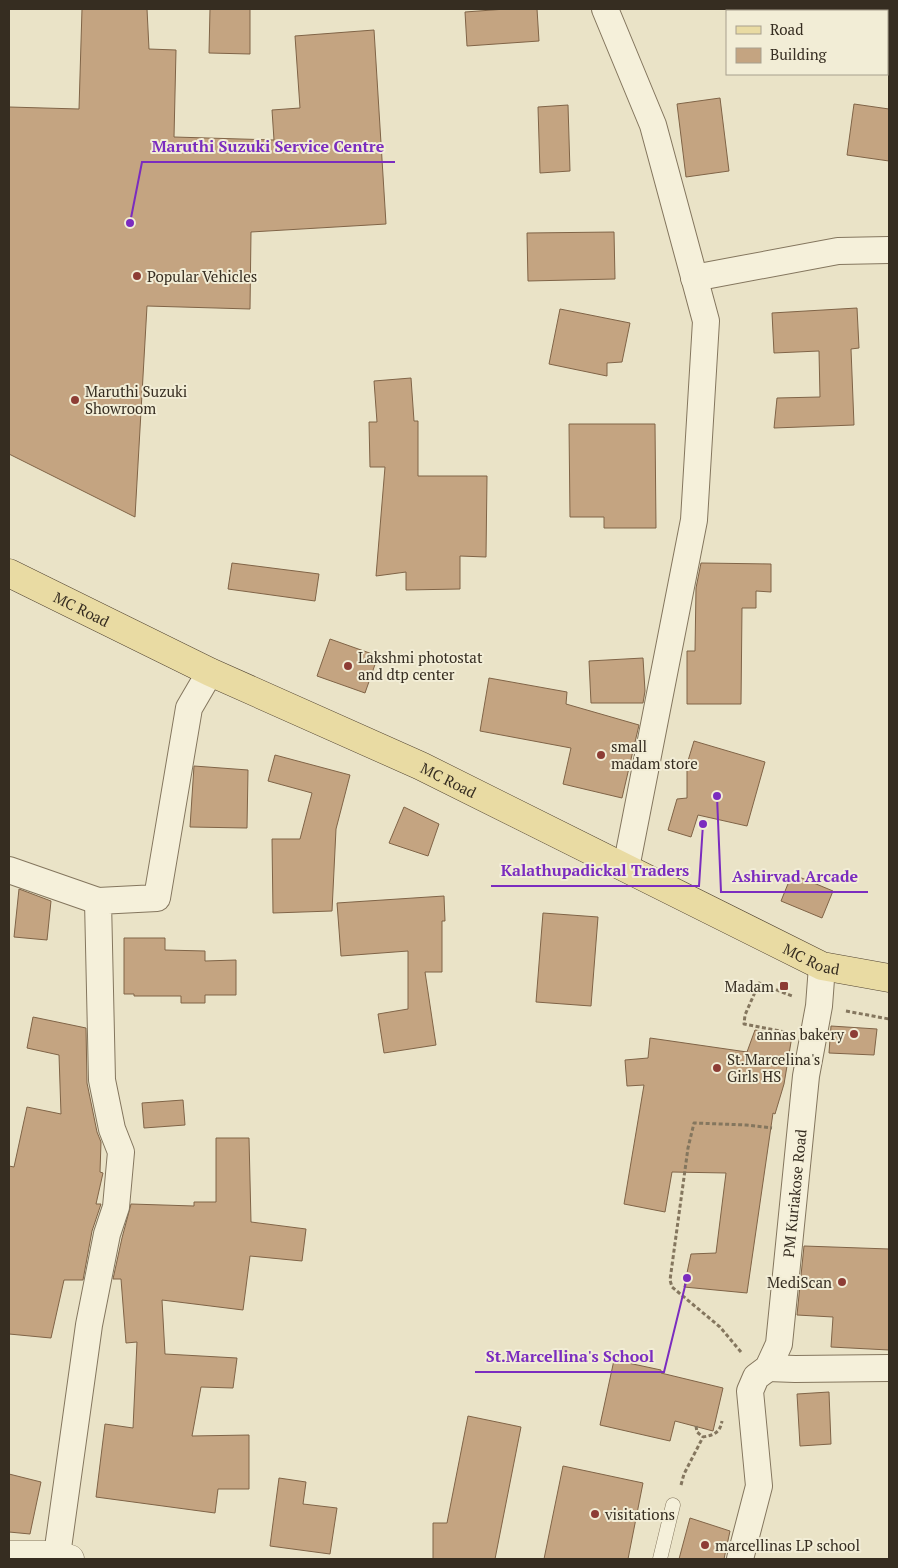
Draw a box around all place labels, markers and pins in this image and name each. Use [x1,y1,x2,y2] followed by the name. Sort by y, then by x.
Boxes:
[142,131,395,162] callout: Maruthi Suzuki Service Centre
[147,266,257,286] place label: Popular Vehicles
[131,270,143,282] marker: Popular Vehicles
[85,381,187,418] place label: Maruthi Suzuki Showroom
[69,394,81,406] marker: Maruthi Suzuki Showroom
[358,647,483,684] place label: Lakshmi photostat and dtp center
[342,660,354,672] marker: Lakshmi photostat and dtp center
[611,736,698,773] place label: small madam store
[595,749,607,761] marker: small madam store
[491,855,699,886] callout: Kalathupadickal Traders
[721,861,868,892] callout: Ashirvad Arcade
[725,976,774,996] place label: Madam
[778,980,790,992] marker: Madam
[756,1024,844,1044] place label: annas bakery
[848,1028,860,1040] marker: annas bakery
[727,1049,820,1086] place label: St.Marcelina's Girls HS
[711,1062,723,1074] marker: St.Marcelina's Girls HS
[767,1272,832,1292] place label: MediScan
[836,1276,848,1288] marker: MediScan
[475,1341,664,1372] callout: St.Marcellina's School
[604,1504,675,1524] place label: visitations
[589,1508,601,1520] marker: visitations
[715,1535,860,1555] place label: marcellinas LP school
[699,1539,711,1551] marker: marcellinas LP school

